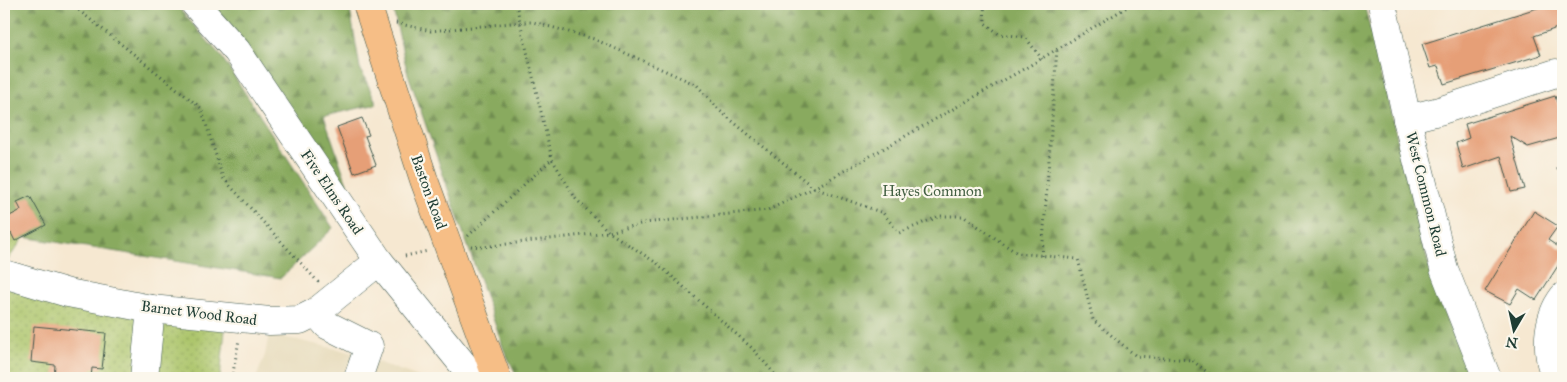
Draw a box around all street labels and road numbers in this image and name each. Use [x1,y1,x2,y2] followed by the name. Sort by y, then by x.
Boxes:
[1402,130,1450,259] street label: West Common Road
[297,146,367,238] street label: Five Elms Road
[407,152,451,232] street label: Baston Road
[140,297,258,329] street label: Barnet Wood Road

